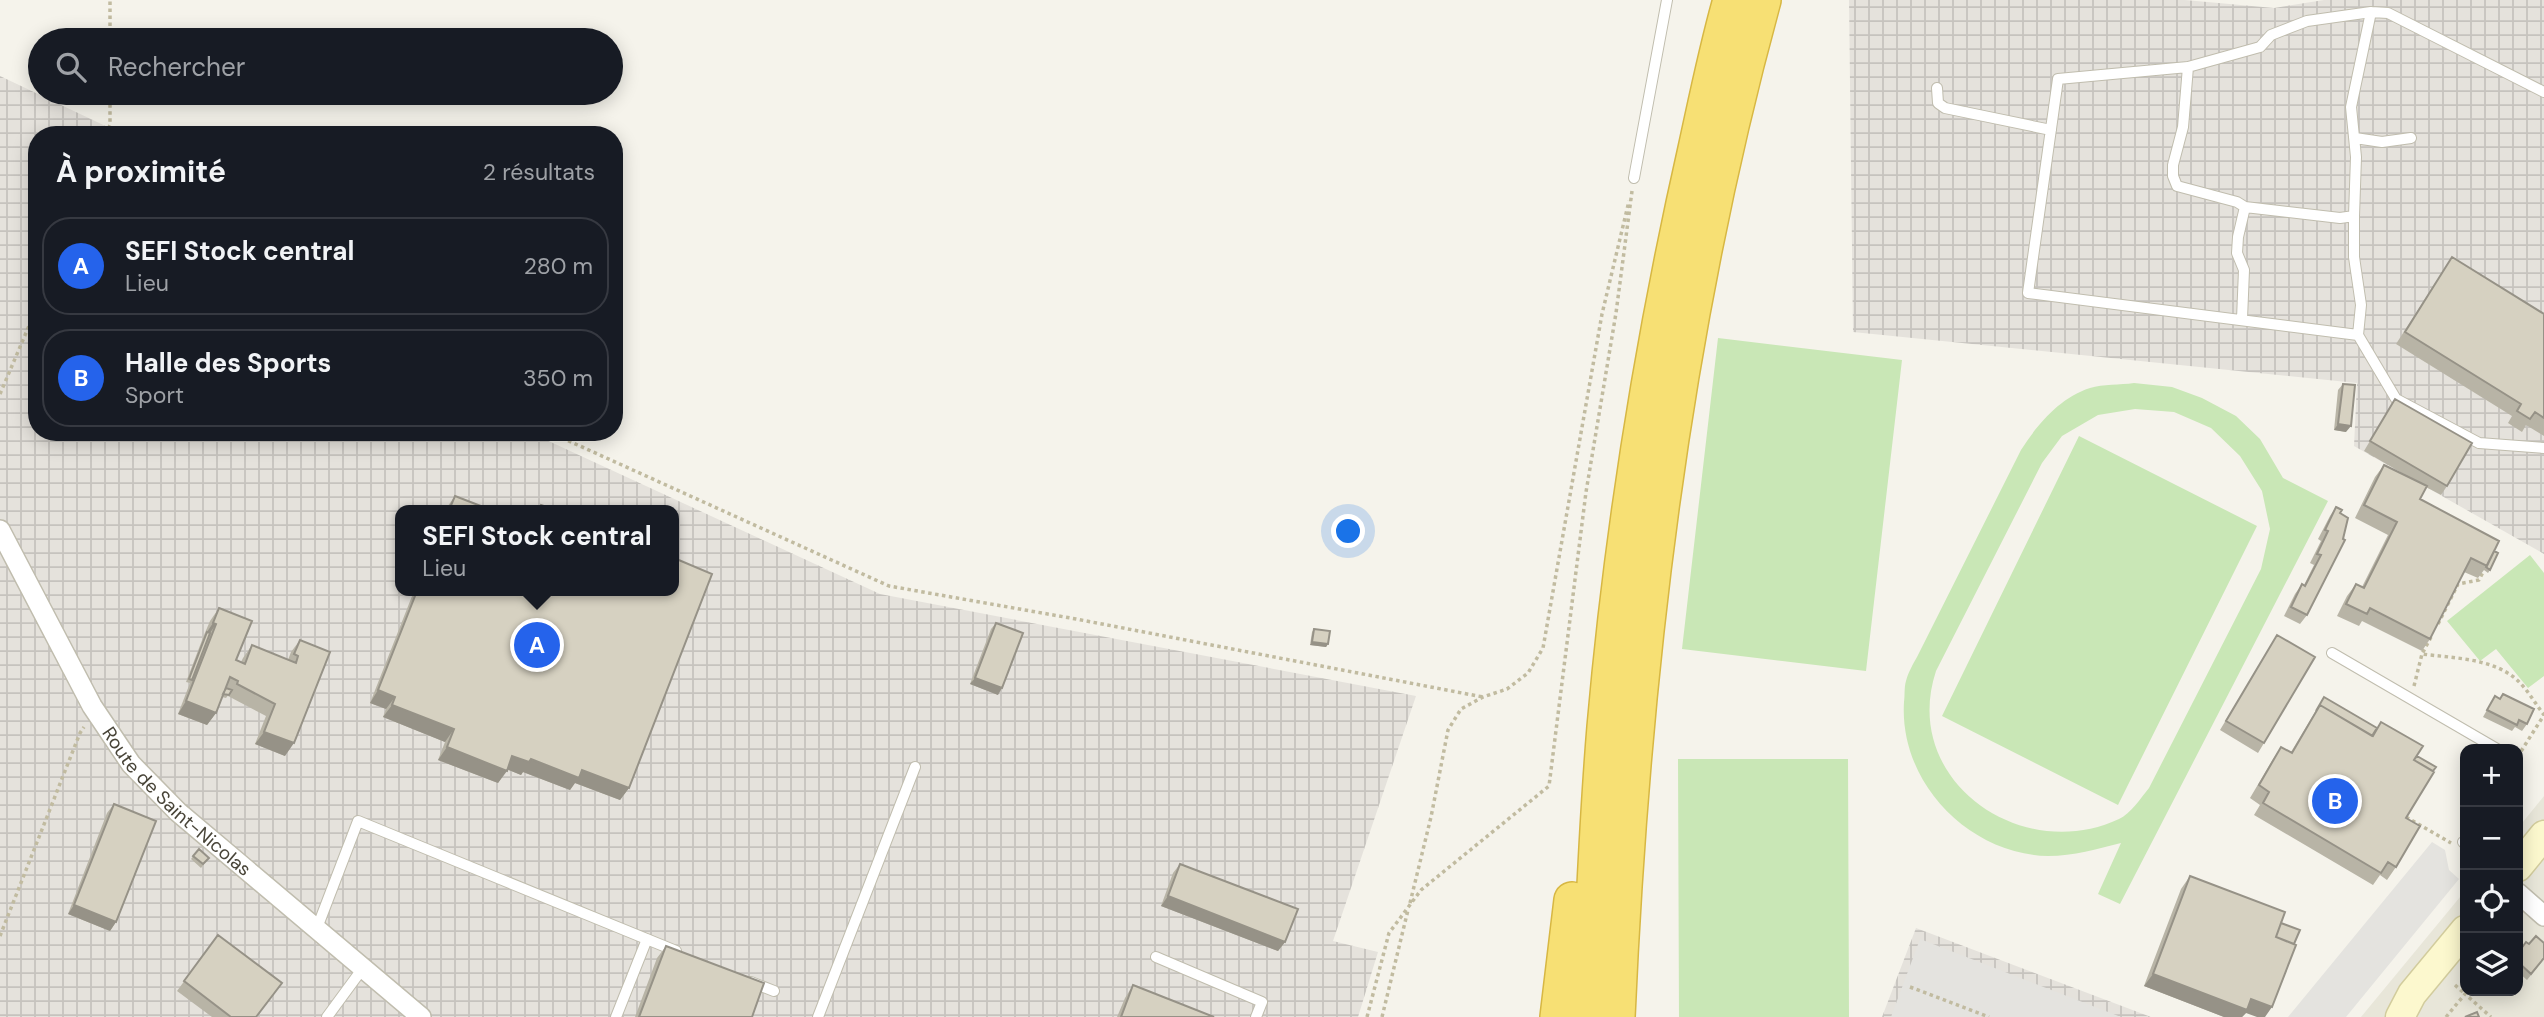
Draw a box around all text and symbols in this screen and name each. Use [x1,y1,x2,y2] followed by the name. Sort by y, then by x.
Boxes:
[28,28,623,105] search box
[52,48,90,86] icon: search
[108,50,245,84] text: Rechercher
[56,152,226,191] text: À proximité
[483,157,595,187] text: 2 résultats
[125,234,354,268] text: SEFI Stock central
[73,251,89,281] text: A
[524,251,593,281] text: 280 m
[125,268,169,298] text: Lieu
[125,346,331,380] text: Halle des Sports
[74,363,88,393] text: B
[523,363,593,393] text: 350 m
[125,380,184,410] text: Sport
[395,505,679,596] popup
[1331,514,1365,548] your location
[422,519,652,553] text: SEFI Stock central
[422,553,466,583] text: Lieu
[514,619,560,671] pin: A
[96,722,256,882] street label: Route de Saint-Nicolas
[2460,744,2523,996] map controls
[2460,744,2523,807] button: +
[2312,775,2358,827] pin: B
[2460,807,2523,870] button: −
[2460,870,2523,933] button: locate
[2460,933,2523,996] button: layers

